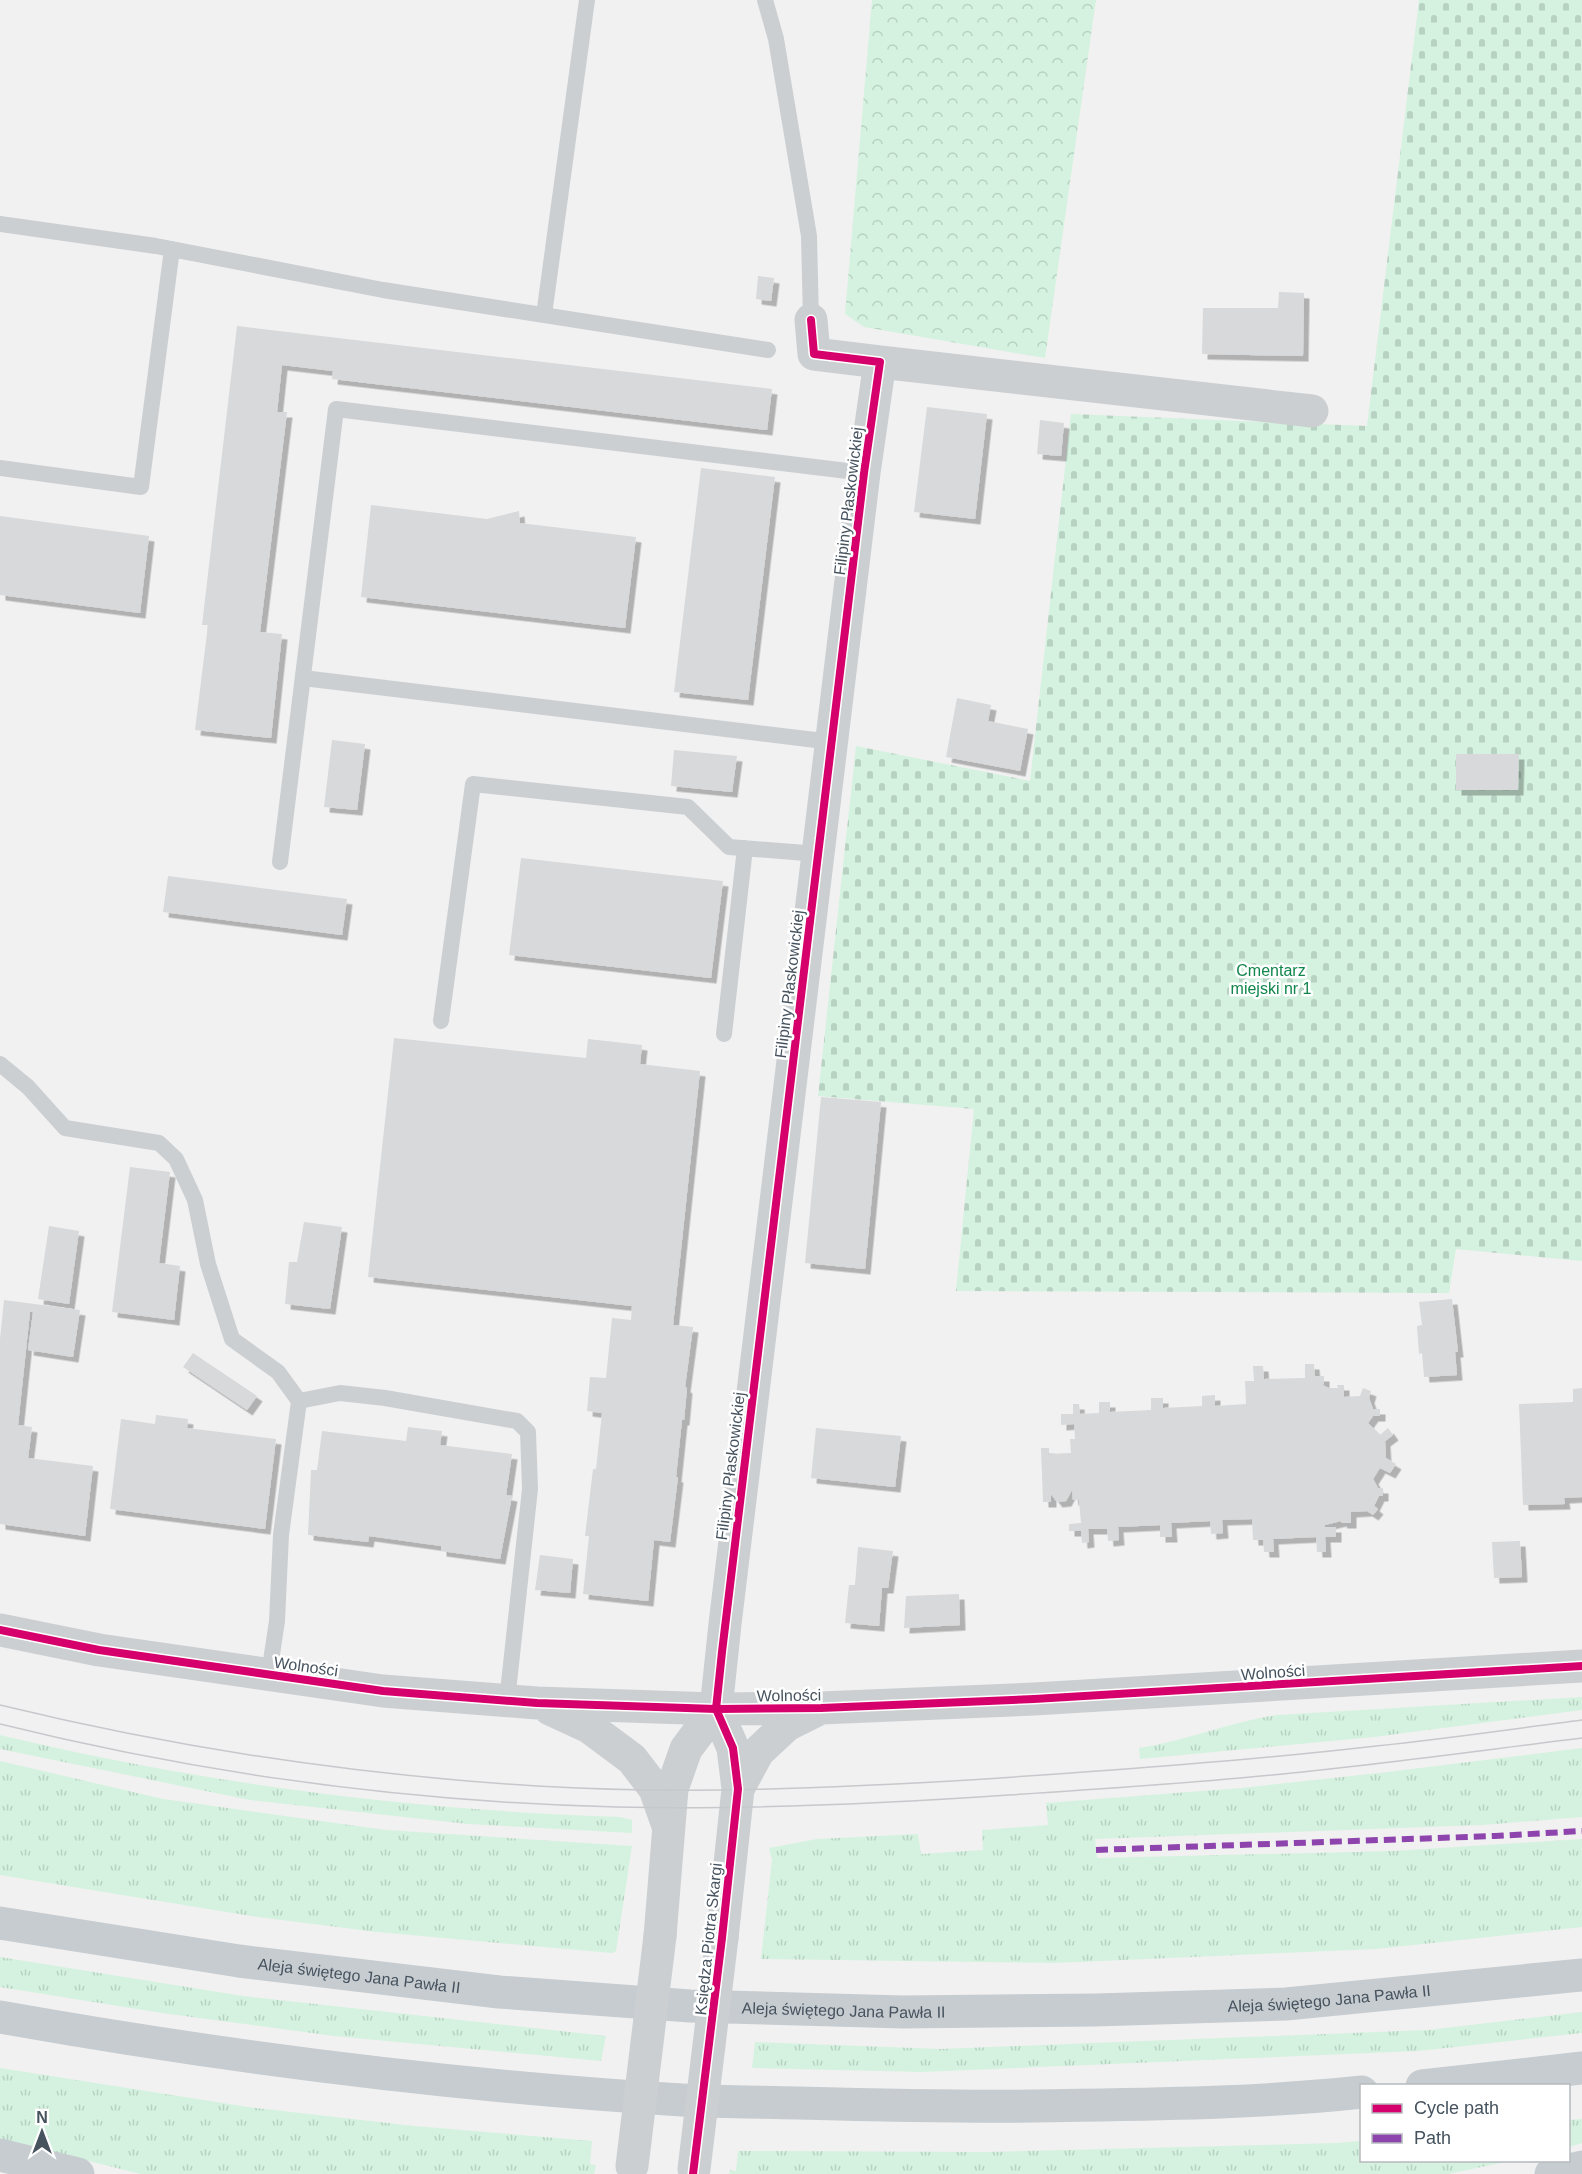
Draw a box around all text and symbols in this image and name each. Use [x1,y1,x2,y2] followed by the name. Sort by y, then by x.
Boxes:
[831,426,866,576] street label: Filipiny Płaskowickiej
[772,909,807,1059] street label: Filipiny Płaskowickiej
[1231,962,1312,997] park label: Cmentarz miejski nr 1
[713,1391,748,1541] street label: Filipiny Płaskowickiej
[273,1654,339,1679] street label: Wolności
[1240,1662,1306,1683] street label: Wolności
[757,1686,821,1705] street label: Wolności
[692,1862,725,2016] street label: Księdza Piotra Skargi
[257,1955,461,1996] street label: Aleja świętego Jana Pawła II
[1227,1982,1432,2015] street label: Aleja świętego Jana Pawła II
[741,1999,946,2021] street label: Aleja świętego Jana Pawła II
[1360,2084,1570,2162] legend
[1414,2098,1499,2118] text: Cycle path
[12,2102,72,2162] north arrow
[36,2109,48,2126] text: N
[1414,2128,1451,2148] text: Path

